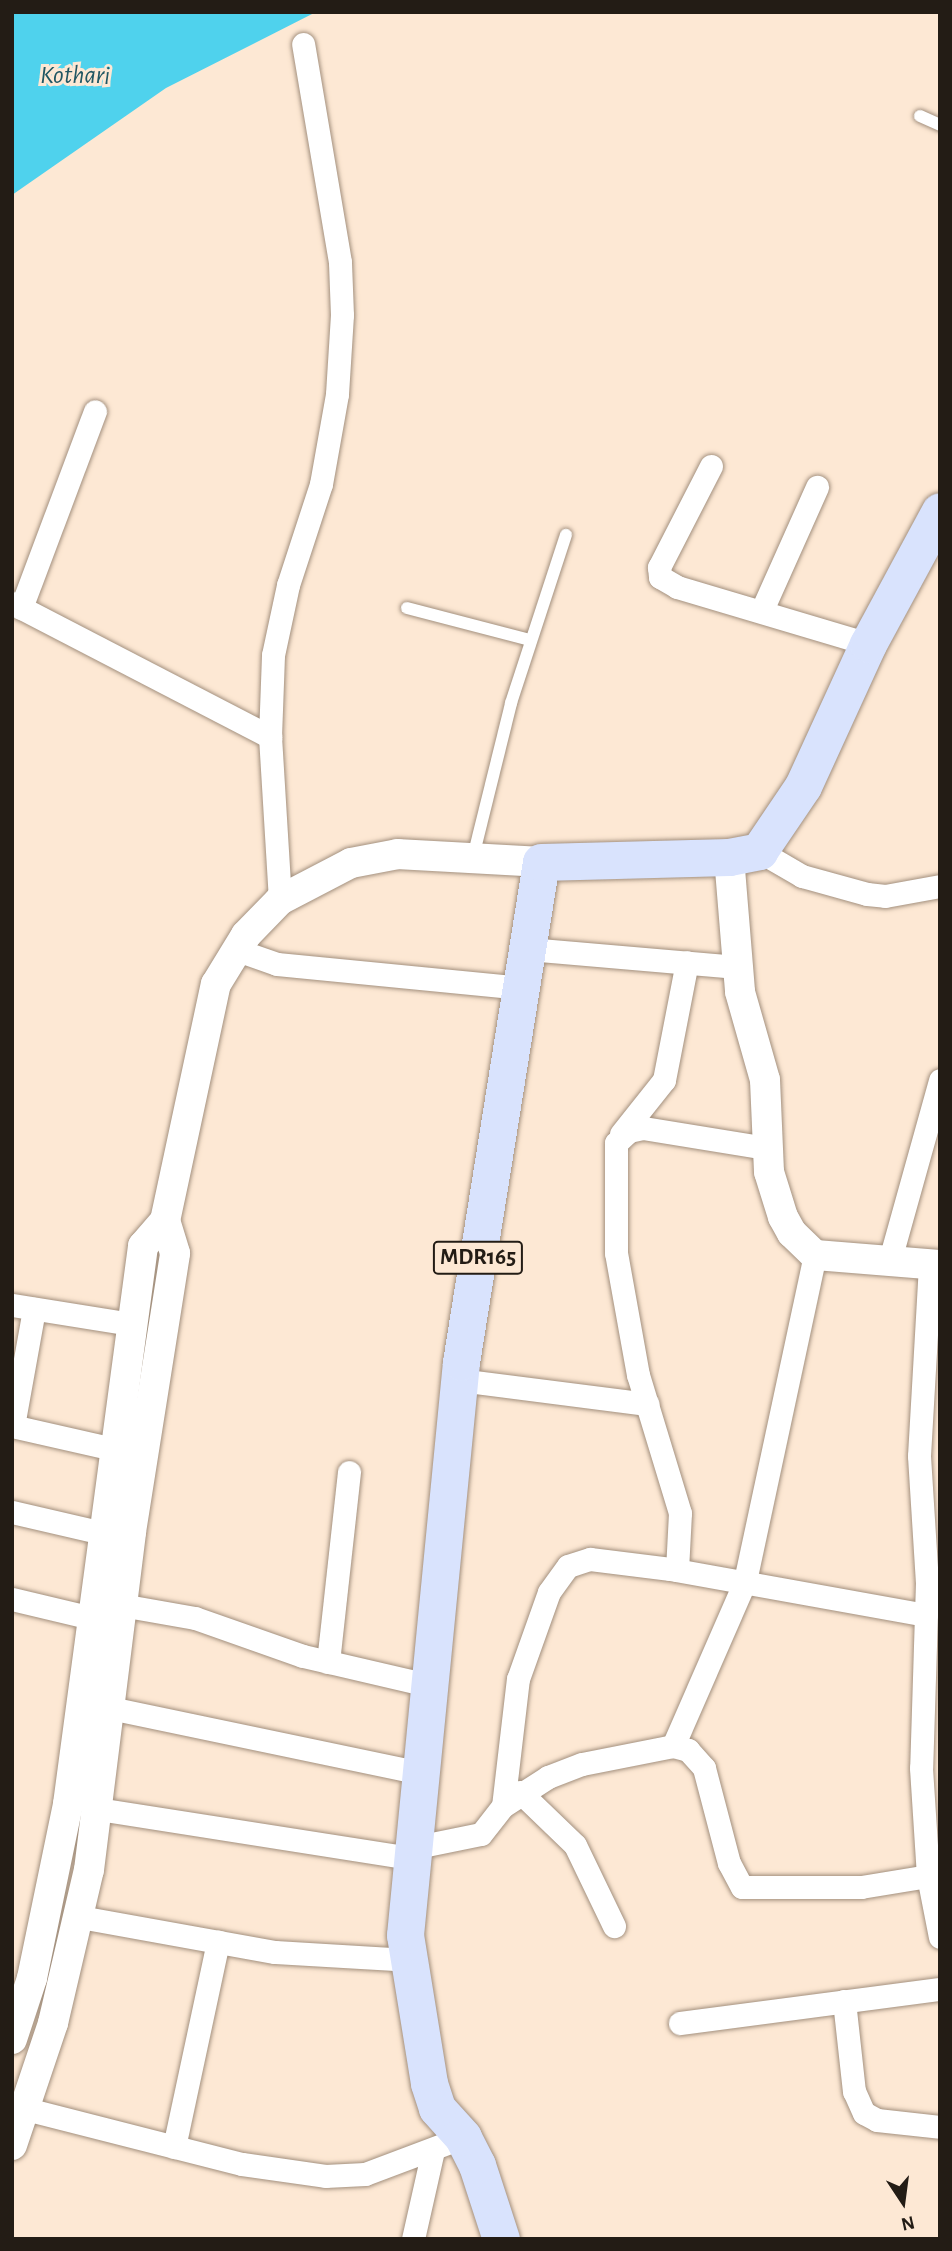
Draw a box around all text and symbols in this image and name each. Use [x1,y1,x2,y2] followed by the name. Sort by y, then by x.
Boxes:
[40,60,110,92] water label: Kothari
[433,1238,524,1278] road number: MDR165
[868,2167,938,2237] north arrow
[899,2212,916,2234] text: N

